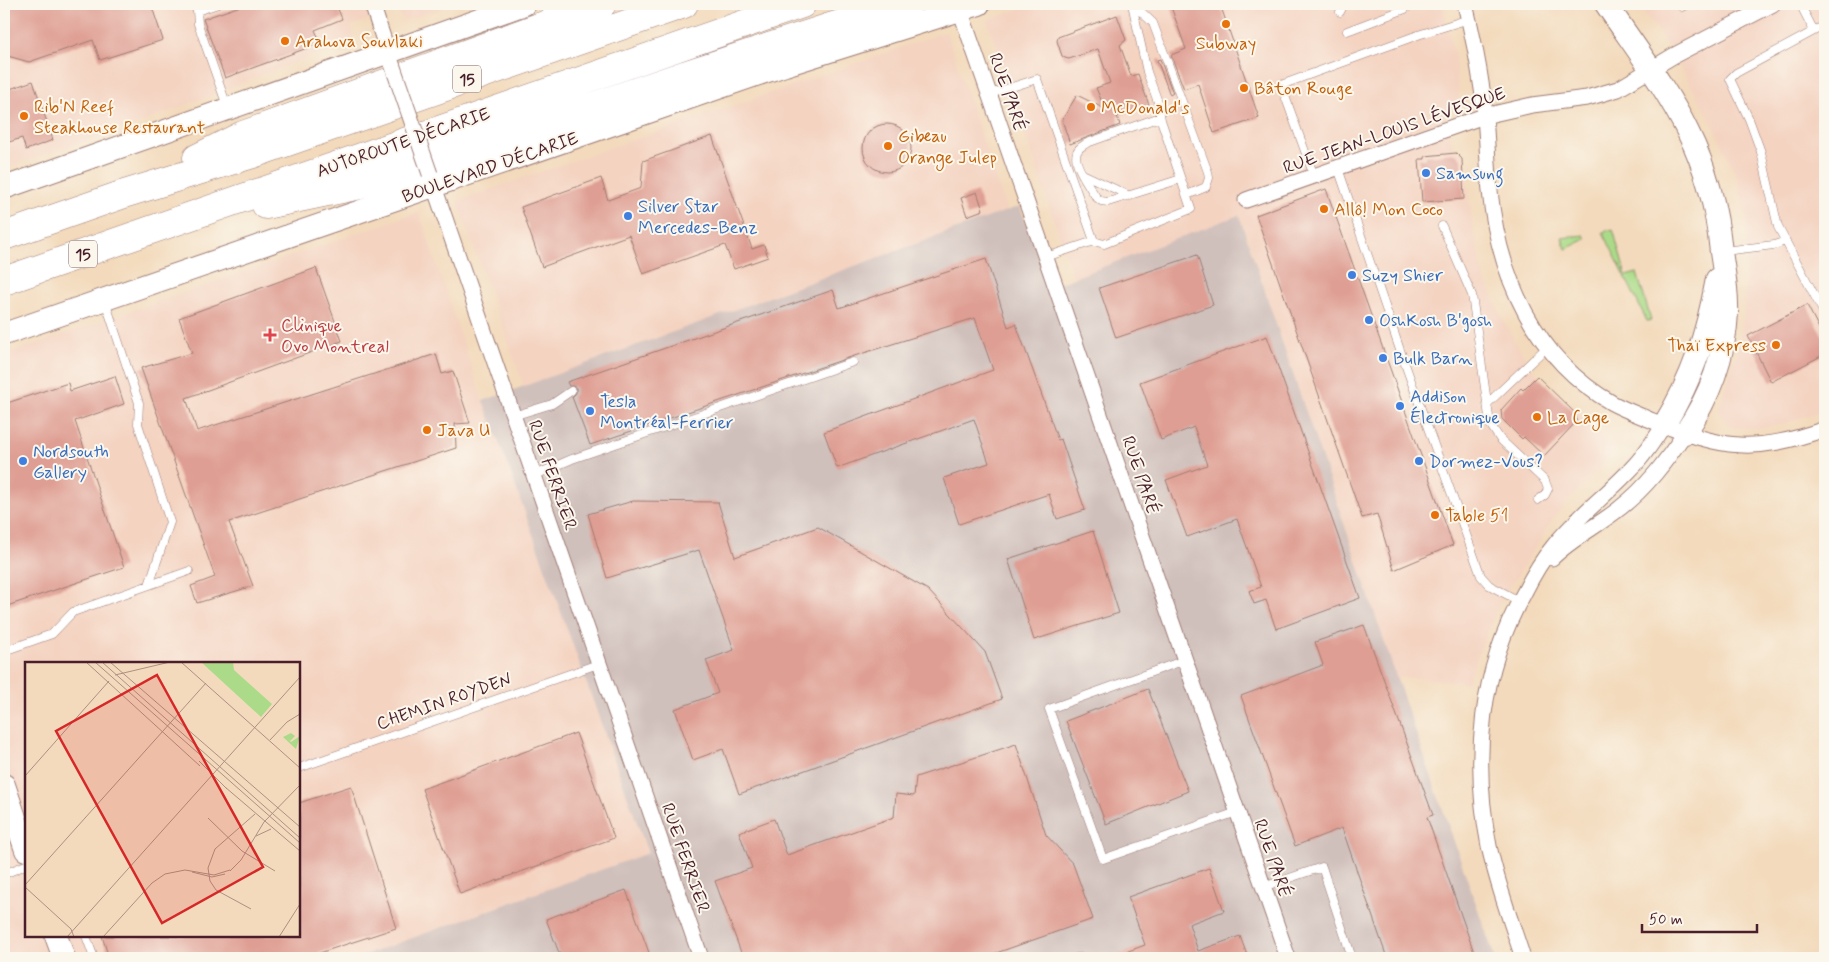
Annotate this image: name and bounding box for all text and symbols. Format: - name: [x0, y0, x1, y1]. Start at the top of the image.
- marker: Subway: [1220, 18, 1232, 30]
- place label: Arahova Souvlaki: [295, 30, 423, 54]
- place label: Subway: [1196, 32, 1256, 56]
- marker: Arahova Souvlaki: [279, 35, 291, 47]
- street label: RUE PARÉ: [982, 50, 1032, 135]
- road number: 15: [453, 66, 481, 92]
- place label: Bâton Rouge: [1254, 77, 1353, 101]
- marker: Bâton Rouge: [1238, 82, 1250, 94]
- street label: RUE JEAN-LOUIS LÉVESQUE: [1280, 82, 1509, 180]
- place label: Rib'N Reef Steakhouse Restaurant: [34, 95, 205, 140]
- place label: McDonald's: [1101, 96, 1189, 120]
- marker: McDonald's: [1085, 101, 1097, 113]
- street label: AUTOROUTE DÉCARIE: [313, 102, 493, 184]
- marker: Rib'N Reef Steakhouse Restaurant: [18, 110, 30, 122]
- place label: Gibeau Orange Julep: [898, 125, 997, 171]
- street label: BOULEVARD DÉCARIE: [399, 126, 582, 209]
- marker: Gibeau Orange Julep: [882, 140, 894, 152]
- place label: Samsung: [1436, 162, 1504, 188]
- marker: Samsung: [1420, 167, 1432, 179]
- place label: Silver Star Mercedes-Benz: [638, 195, 758, 240]
- place label: Allô! Mon Coco: [1334, 198, 1443, 222]
- marker: Allô! Mon Coco: [1318, 203, 1330, 215]
- marker: Silver Star Mercedes-Benz: [622, 210, 634, 222]
- road number: 15: [69, 240, 97, 268]
- place label: Suzy Shier: [1362, 264, 1444, 288]
- marker: Suzy Shier: [1346, 269, 1358, 281]
- place label: OshKosh B'gosh: [1379, 309, 1492, 333]
- place label: Clinique Ovo Montreal: [281, 314, 389, 359]
- marker: OshKosh B'gosh: [1363, 314, 1375, 326]
- marker: Clinique Ovo Montreal: [263, 328, 277, 342]
- place label: Thaï Express: [1667, 334, 1766, 358]
- marker: Thaï Express: [1770, 339, 1782, 351]
- place label: Bulk Barn: [1393, 347, 1472, 371]
- marker: Bulk Barn: [1377, 352, 1389, 364]
- place label: Addison Électronique: [1410, 385, 1500, 430]
- place label: Tesla Montréal-Ferrier: [600, 390, 734, 435]
- marker: Addison Électronique: [1394, 400, 1406, 412]
- marker: Tesla Montréal-Ferrier: [584, 405, 596, 417]
- place label: La Cage: [1547, 406, 1609, 431]
- marker: La Cage: [1531, 411, 1543, 423]
- street label: RUE FERRIER: [522, 417, 582, 534]
- place label: Java U: [437, 419, 490, 443]
- marker: Java U: [421, 424, 433, 436]
- street label: RUE PARÉ: [1115, 433, 1165, 518]
- place label: Nordsouth Gallery: [33, 440, 109, 485]
- place label: Dormez-Vous?: [1429, 450, 1543, 474]
- marker: Nordsouth Gallery: [17, 455, 29, 467]
- marker: Dormez-Vous?: [1413, 455, 1425, 467]
- place label: Table 51: [1445, 504, 1508, 528]
- marker: Table 51: [1429, 509, 1441, 521]
- inset map: [25, 662, 300, 937]
- street label: CHEMIN ROYDEN: [373, 668, 515, 736]
- street label: RUE FERRIER: [655, 800, 715, 917]
- street label: RUE PARÉ: [1247, 816, 1297, 901]
- scale bar: [1642, 902, 1756, 934]
- text: 50 m: [1649, 910, 1683, 930]

